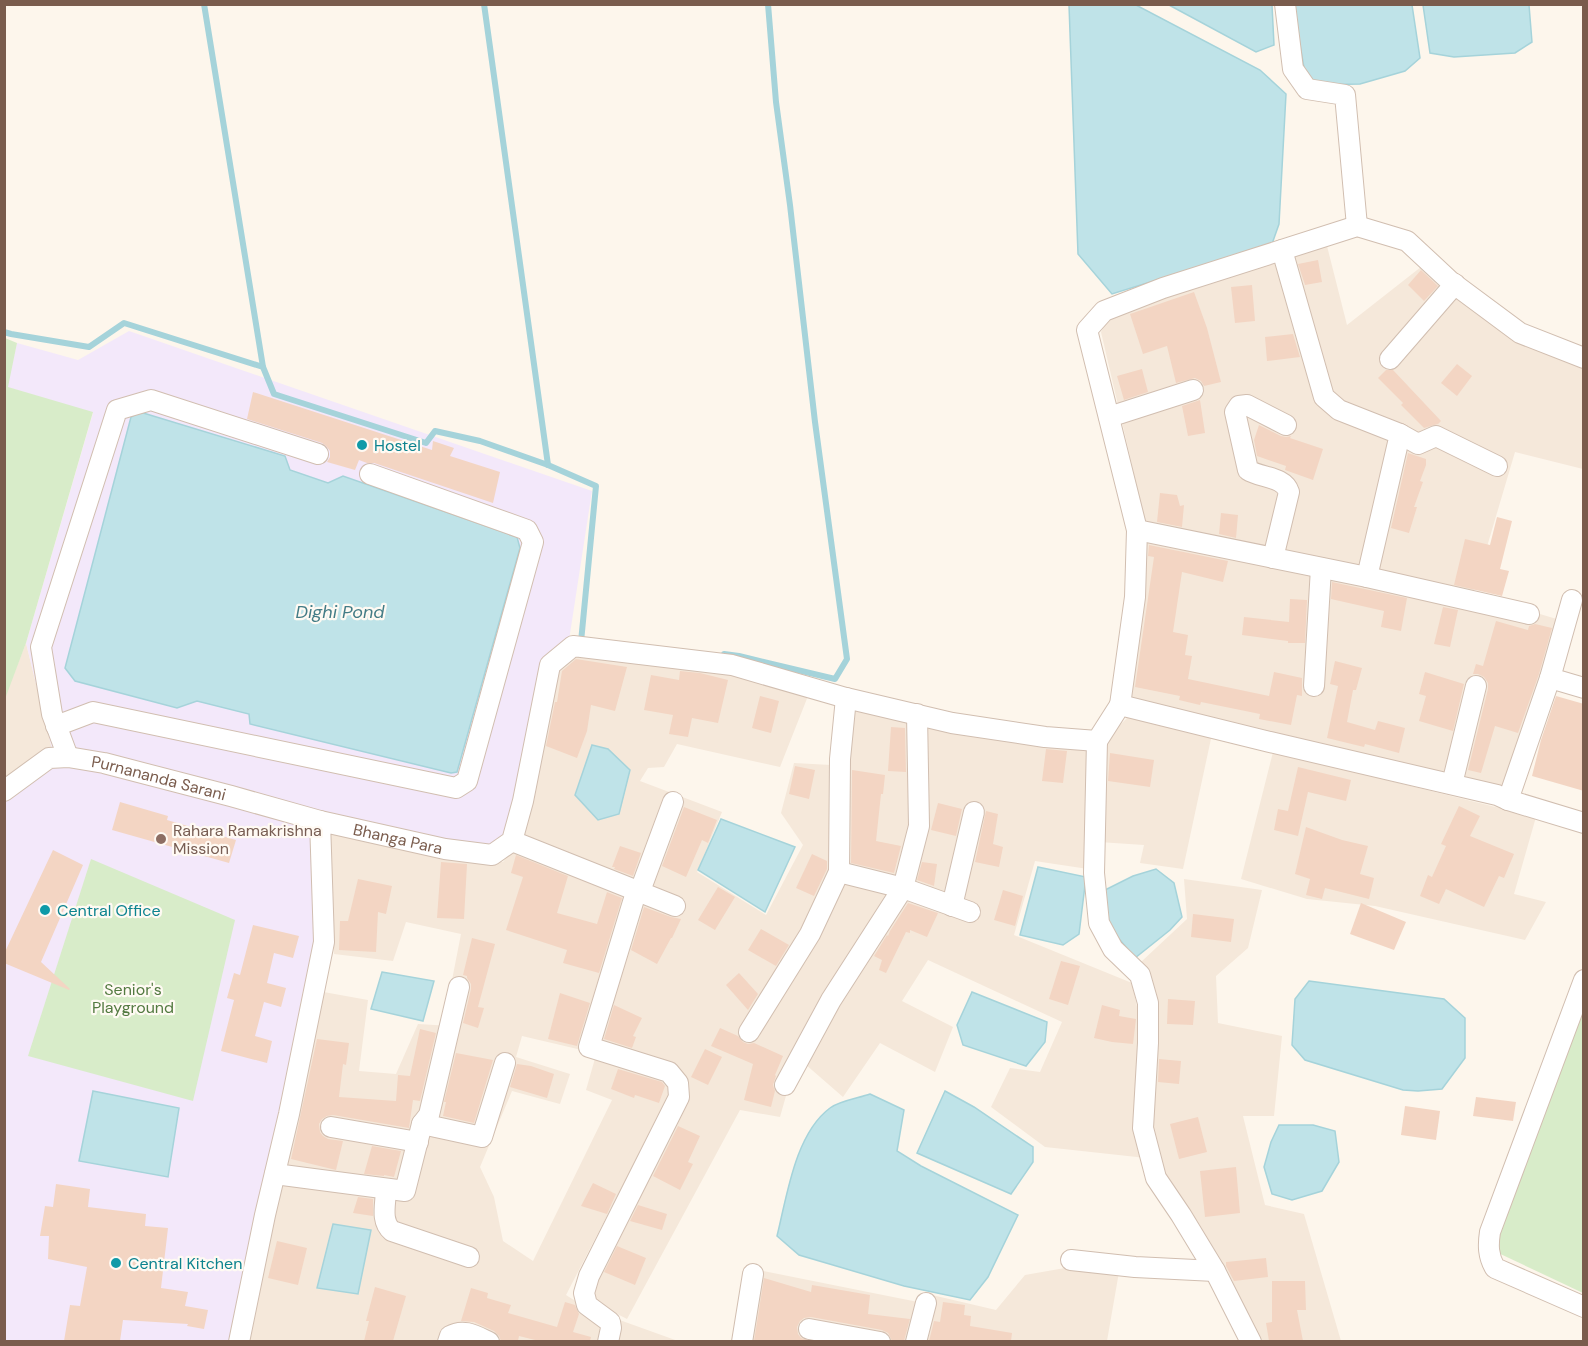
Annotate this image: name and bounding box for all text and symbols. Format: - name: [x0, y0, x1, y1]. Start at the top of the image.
- place label: Hostel: [374, 435, 421, 456]
- marker: Hostel: [355, 438, 369, 452]
- water label: Dighi Pond: [296, 600, 385, 624]
- street label: Purnananda Sarani: [90, 751, 228, 805]
- street label: Bhanga Para: [351, 819, 445, 859]
- place label: Rahara Ramakrishna Mission: [173, 820, 322, 859]
- marker: Rahara Ramakrishna Mission: [154, 832, 168, 846]
- place label: Central Office: [57, 900, 161, 921]
- marker: Central Office: [38, 903, 52, 917]
- park label: Senior's Playground: [92, 979, 174, 1018]
- place label: Central Kitchen: [128, 1253, 242, 1274]
- marker: Central Kitchen: [109, 1256, 123, 1270]

